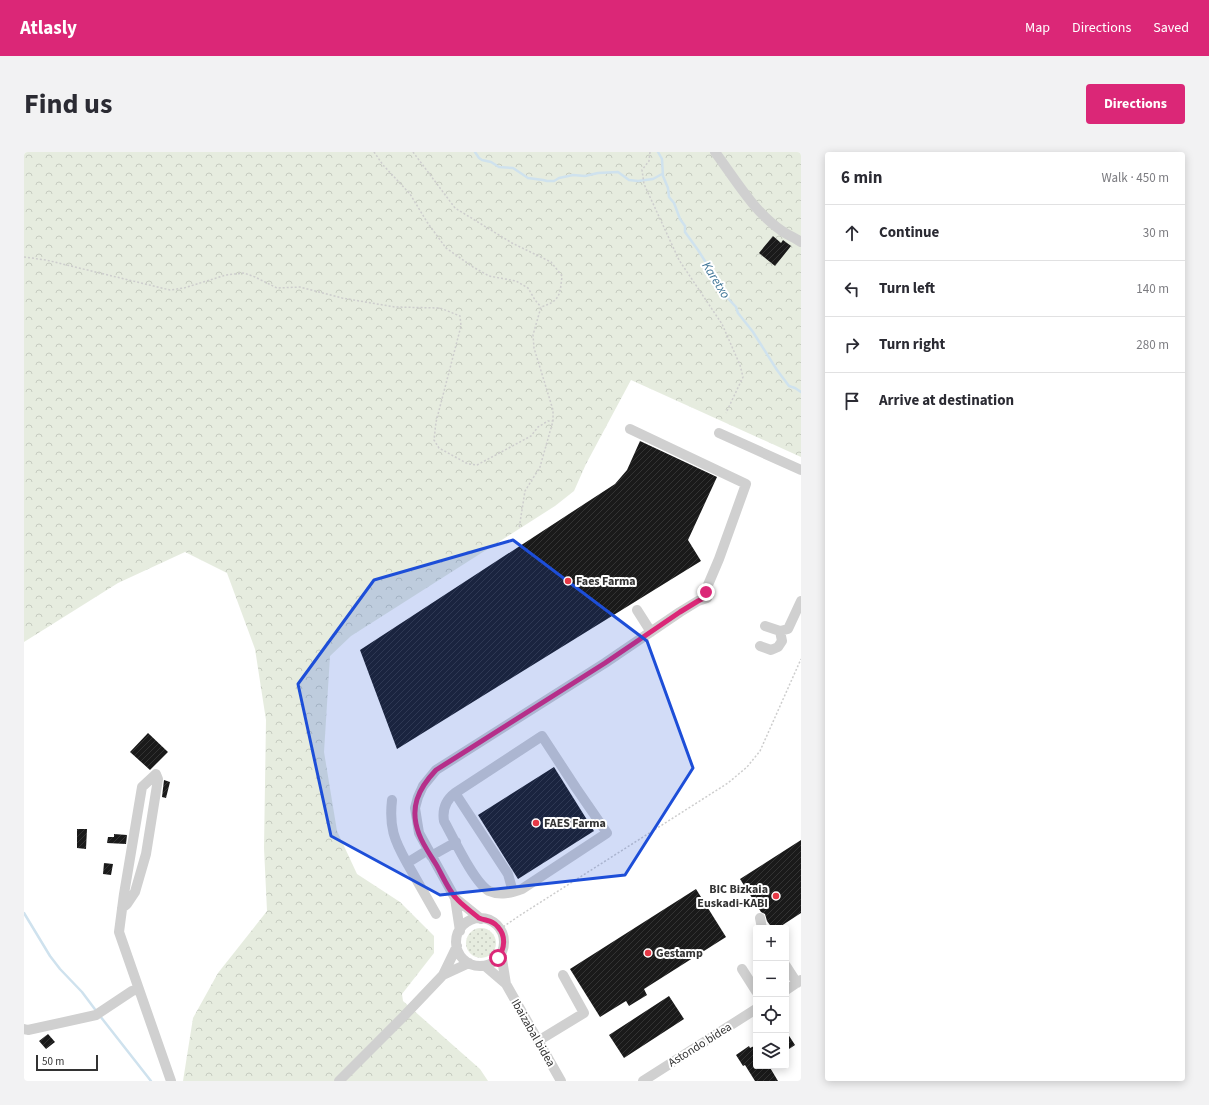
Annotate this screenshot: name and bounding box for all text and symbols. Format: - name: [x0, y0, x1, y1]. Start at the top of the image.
- text: Atlasly: [20, 15, 77, 42]
- text: Map: [1025, 18, 1050, 38]
- text: Directions: [1072, 18, 1131, 38]
- text: Saved: [1153, 18, 1189, 38]
- text: Find us: [24, 84, 112, 124]
- button: Directions: [1086, 84, 1185, 124]
- text: 6 min: [841, 166, 882, 190]
- text: Walk · 450 m: [1101, 169, 1169, 187]
- icon: ahead: [841, 222, 863, 244]
- text: Continue: [879, 222, 939, 243]
- text: 30 m: [1143, 224, 1169, 242]
- water label: Karetxo: [698, 258, 735, 302]
- icon: left: [841, 278, 863, 300]
- text: Turn left: [879, 278, 935, 299]
- text: 140 m: [1136, 280, 1169, 298]
- icon: right: [841, 334, 863, 356]
- text: Turn right: [879, 334, 945, 355]
- text: 280 m: [1136, 336, 1169, 354]
- icon: arrive: [841, 390, 863, 412]
- text: Arrive at destination: [879, 390, 1014, 411]
- place label: Faes Farma: [576, 573, 636, 590]
- marker: Faes Farma: [563, 576, 573, 586]
- route end: [697, 583, 715, 601]
- place label: FAES Farma: [544, 815, 606, 832]
- marker: FAES Farma: [531, 818, 541, 828]
- place label: BIC Bizkaia Euskadi-KABI: [697, 881, 768, 912]
- marker: BIC Bizkaia Euskadi-KABI: [771, 891, 781, 901]
- map controls: [753, 925, 789, 1069]
- button: +: [753, 925, 789, 961]
- place label: Gestamp: [656, 945, 703, 962]
- marker: Gestamp: [643, 948, 653, 958]
- route start: [489, 949, 507, 967]
- button: −: [753, 961, 789, 997]
- street label: Ibaizabal bidea: [507, 996, 559, 1070]
- button: locate: [753, 997, 789, 1033]
- street label: Astondo bidea: [665, 1019, 735, 1071]
- button: layers: [753, 1033, 789, 1069]
- scale bar: [36, 1053, 98, 1072]
- text: 50 m: [42, 1054, 64, 1069]

